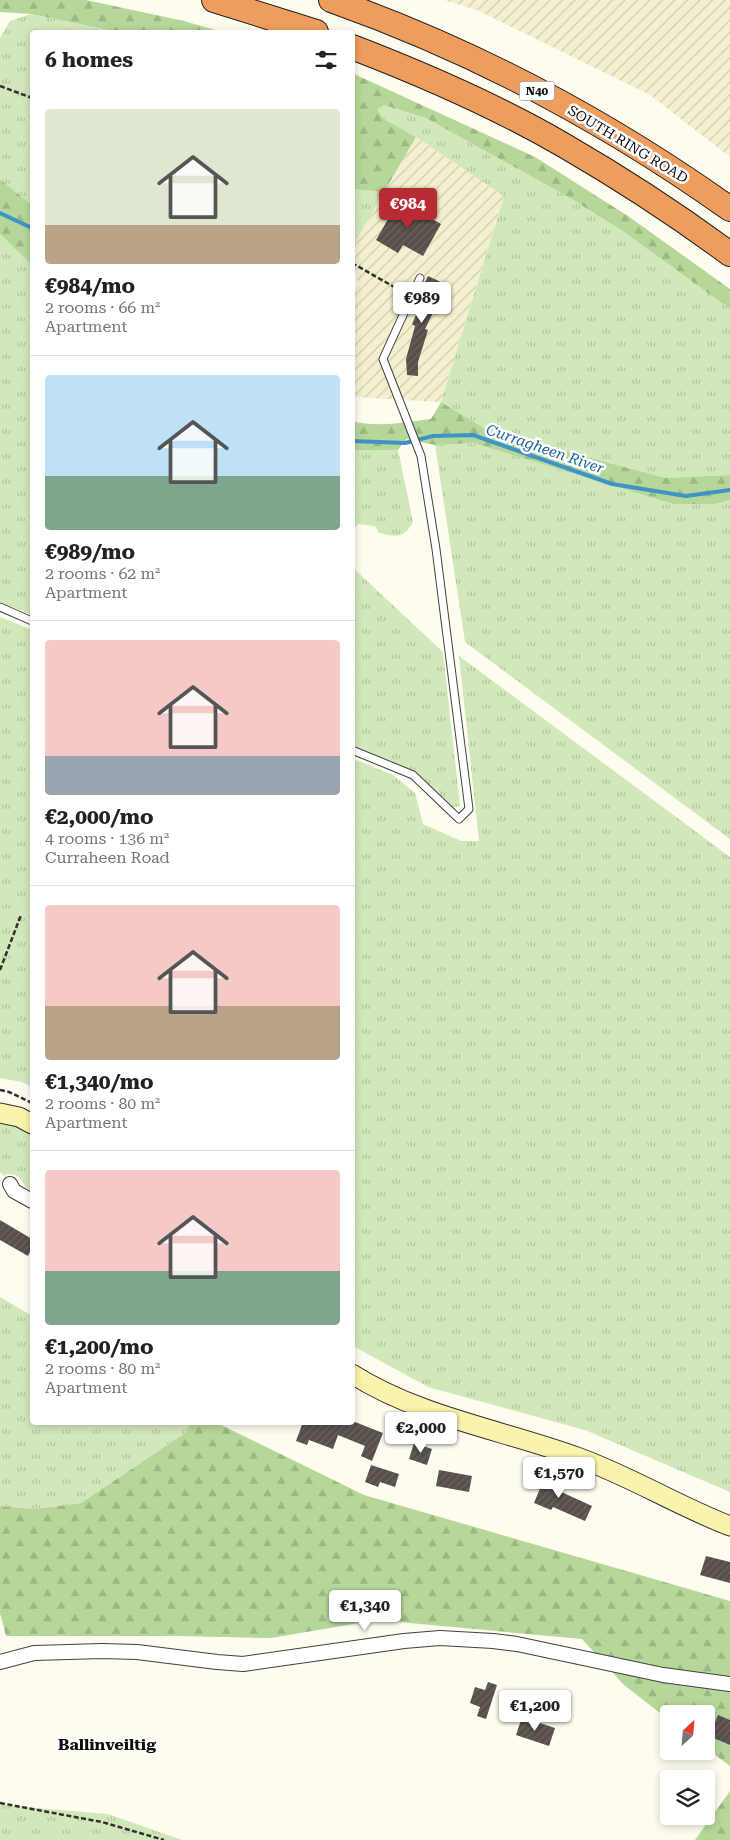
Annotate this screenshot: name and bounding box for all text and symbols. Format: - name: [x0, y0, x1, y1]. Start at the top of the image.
- icon: filters: [312, 46, 340, 74]
- text: 6 homes: [45, 48, 133, 72]
- road number: N40: [520, 82, 554, 100]
- street label: SOUTH RING ROAD: [565, 102, 691, 186]
- icon: home: [148, 142, 238, 232]
- pin: €984: [378, 188, 438, 230]
- text: €984: [390, 194, 426, 213]
- text: €984/mo: [45, 274, 135, 298]
- pin: €989: [392, 282, 452, 324]
- text: €989: [404, 288, 440, 307]
- text: 2 rooms · 66 m²: [45, 298, 160, 317]
- text: Apartment: [45, 317, 128, 336]
- icon: home: [148, 407, 238, 497]
- water label: Curragheen River: [484, 420, 607, 478]
- text: €989/mo: [45, 540, 135, 564]
- text: 2 rooms · 62 m²: [45, 564, 160, 583]
- text: Apartment: [45, 583, 128, 602]
- icon: home: [148, 672, 238, 762]
- text: €2,000/mo: [45, 805, 154, 829]
- text: 4 rooms · 136 m²: [45, 829, 169, 848]
- text: Curraheen Road: [45, 848, 170, 867]
- icon: home: [148, 937, 238, 1027]
- text: €1,340/mo: [45, 1070, 154, 1094]
- text: 2 rooms · 80 m²: [45, 1094, 160, 1113]
- text: Apartment: [45, 1113, 128, 1132]
- icon: home: [148, 1202, 238, 1292]
- text: €1,200/mo: [45, 1335, 154, 1359]
- text: 2 rooms · 80 m²: [45, 1359, 160, 1378]
- text: Apartment: [45, 1378, 128, 1397]
- pin: €2,000: [380, 1412, 462, 1454]
- text: €2,000: [396, 1418, 446, 1437]
- pin: €1,570: [518, 1456, 600, 1499]
- text: €1,570: [534, 1463, 584, 1482]
- pin: €1,340: [324, 1590, 406, 1632]
- text: €1,340: [340, 1596, 390, 1615]
- pin: €1,200: [494, 1690, 576, 1732]
- text: €1,200: [510, 1696, 560, 1715]
- north arrow: [660, 1705, 715, 1760]
- map controls: [660, 1705, 715, 1825]
- district label: Ballinveiltig: [58, 1735, 156, 1754]
- button: layers: [660, 1770, 715, 1825]

